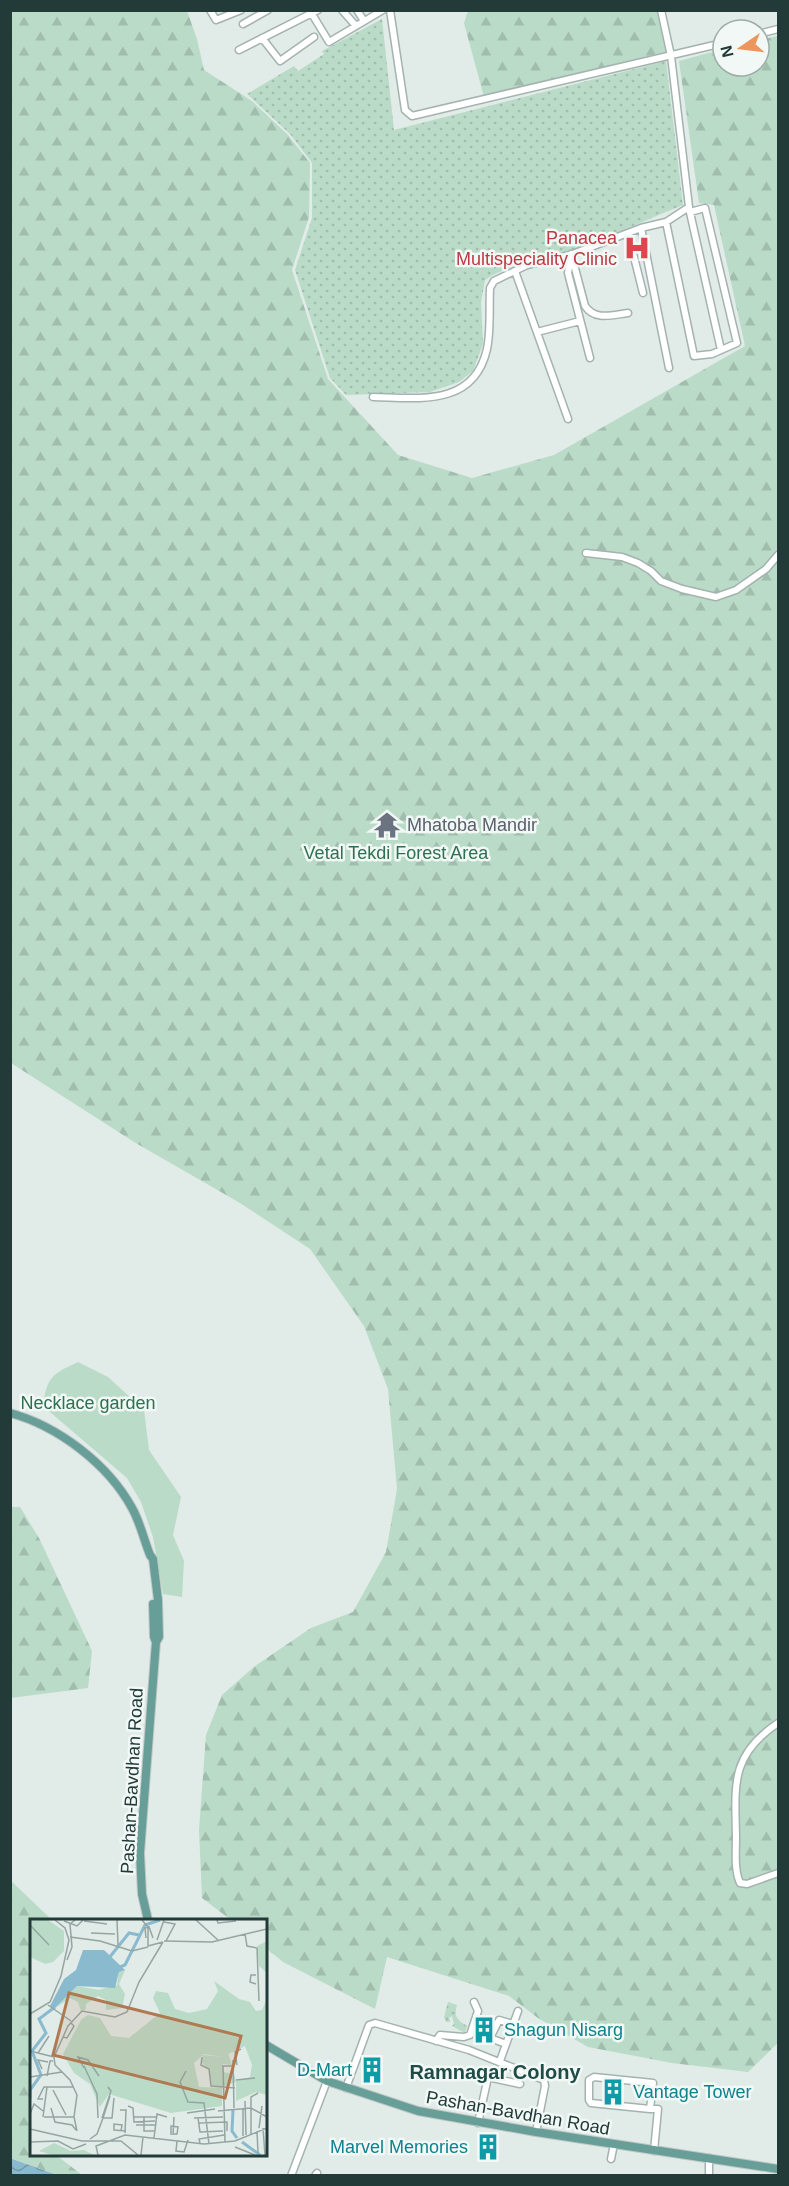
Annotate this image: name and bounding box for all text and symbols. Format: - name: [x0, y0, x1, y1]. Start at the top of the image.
- north arrow: [711, 18, 771, 78]
- text: N: [717, 44, 737, 59]
- place label: Panacea Multispeciality Clinic: [456, 228, 618, 269]
- hospital icon: Panacea Multispeciality Clinic: [622, 233, 652, 263]
- temple icon: Mhatoba Mandir: [372, 810, 402, 840]
- place label: Mhatoba Mandir: [407, 815, 537, 835]
- park label: Vetal Tekdi Forest Area: [304, 843, 489, 863]
- park label: Necklace garden: [20, 1393, 156, 1413]
- street label: Pashan-Bavdhan Road: [117, 1688, 147, 1874]
- inset map: [30, 1919, 267, 2156]
- building icon: Shagun Nisarg: [469, 2015, 499, 2045]
- place label: Shagun Nisarg: [504, 2020, 623, 2040]
- building icon: D-Mart: [357, 2055, 387, 2085]
- place label: D-Mart: [297, 2060, 352, 2080]
- district label: Ramnagar Colony: [409, 2061, 581, 2083]
- building icon: Vantage Tower: [598, 2077, 628, 2107]
- place label: Vantage Tower: [633, 2082, 751, 2102]
- street label: Pashan-Bavdhan Road: [425, 2087, 611, 2139]
- building icon: Marvel Memories: [473, 2132, 503, 2162]
- place label: Marvel Memories: [330, 2137, 468, 2157]

